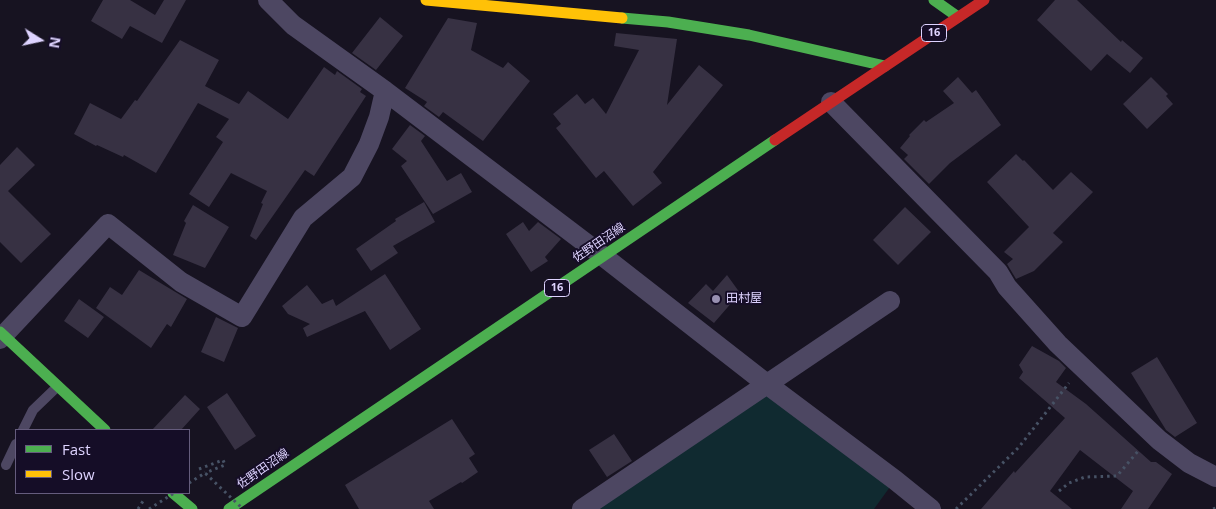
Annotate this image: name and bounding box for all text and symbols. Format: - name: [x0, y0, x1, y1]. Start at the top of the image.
- north arrow: [15, 15, 65, 65]
- road number: 16: [922, 24, 946, 42]
- text: N: [45, 35, 66, 50]
- street label: 佐野田沼線: [570, 220, 628, 266]
- road number: 16: [544, 280, 570, 296]
- place label: 田村屋: [726, 292, 762, 306]
- marker: 田村屋: [710, 293, 722, 305]
- legend: [15, 429, 190, 494]
- text: Fast: [62, 439, 91, 459]
- street label: 佐野田沼線: [234, 446, 292, 492]
- text: Slow: [62, 464, 95, 484]

